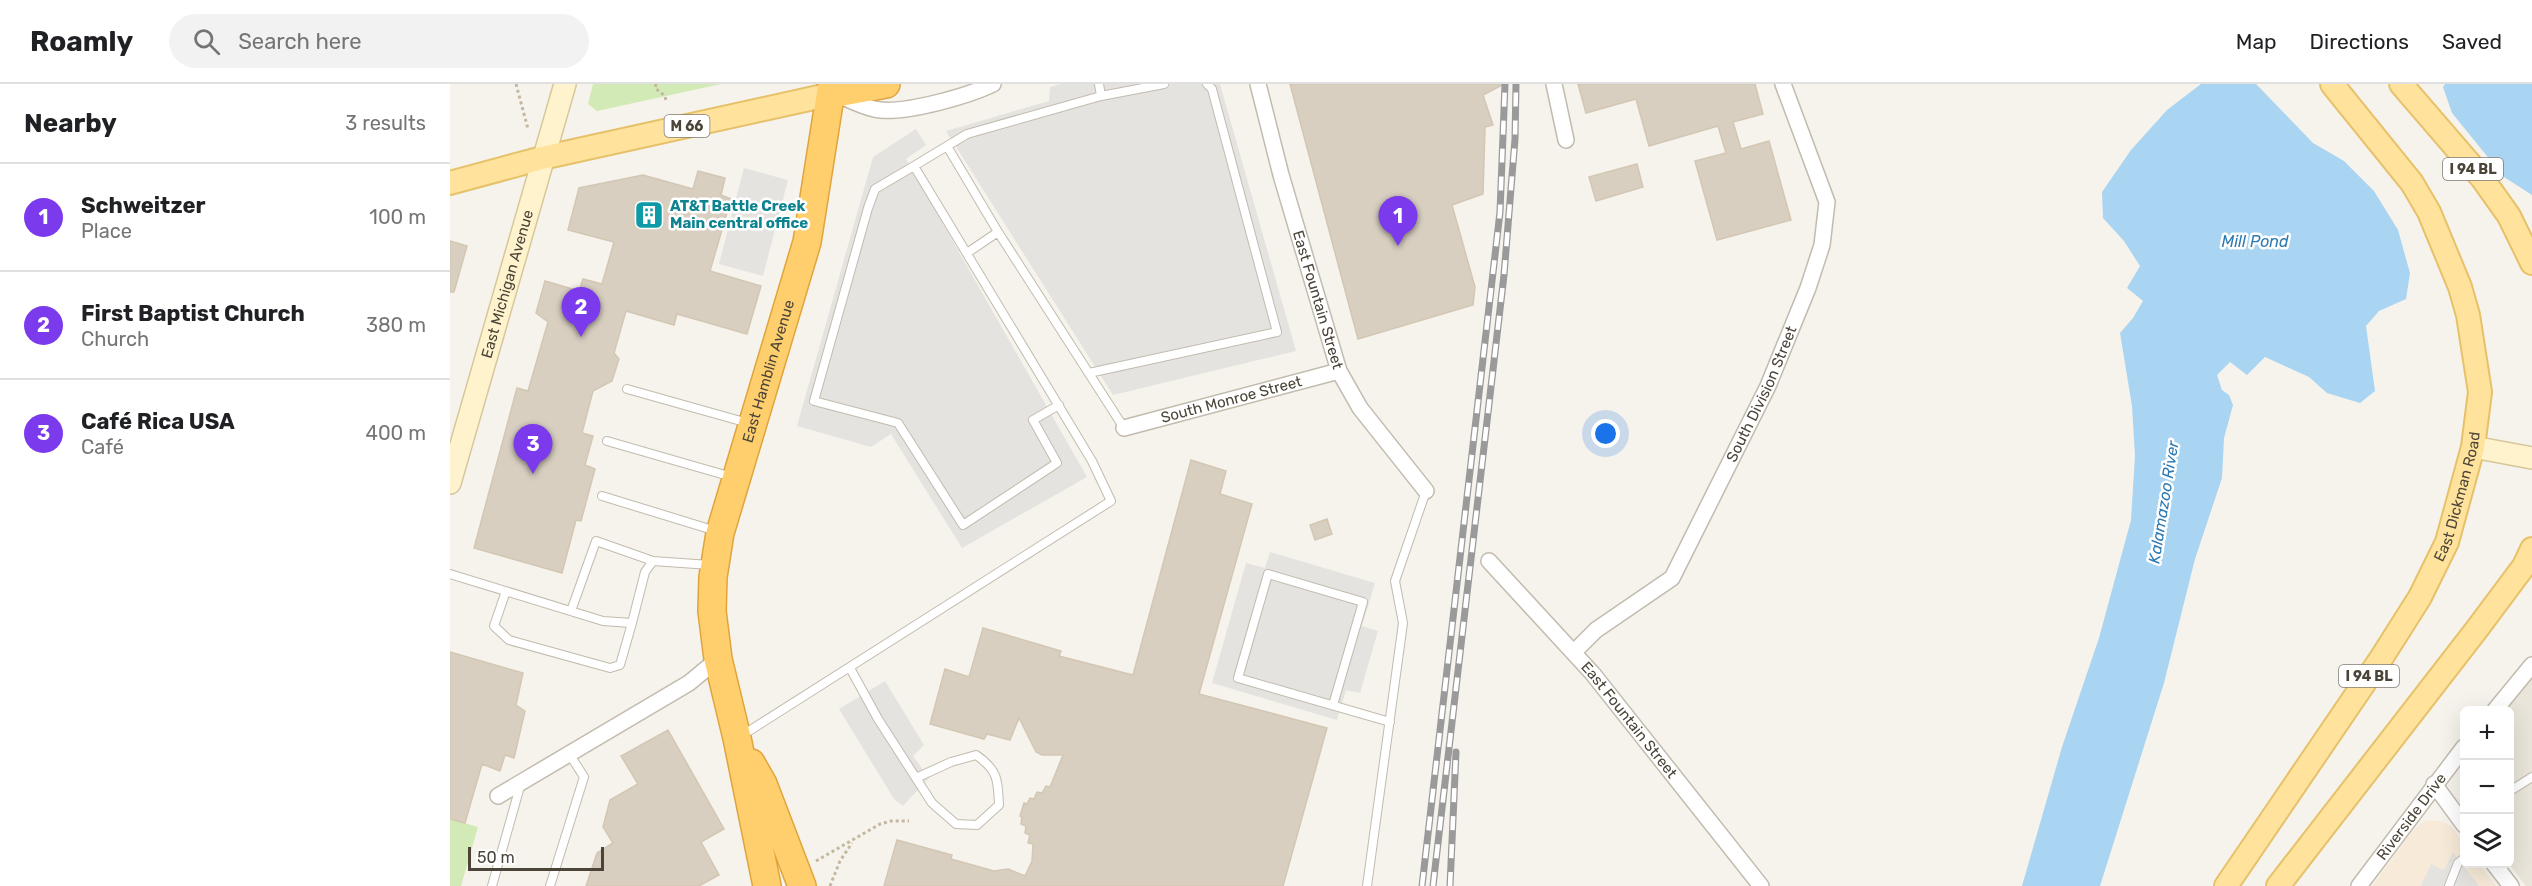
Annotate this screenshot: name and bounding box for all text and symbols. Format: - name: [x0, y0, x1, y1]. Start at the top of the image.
- search box: [169, 14, 589, 68]
- text: Roamly: [30, 25, 133, 58]
- icon: search: [190, 25, 223, 58]
- text: Search here: [238, 28, 362, 55]
- text: Map: [2236, 29, 2277, 54]
- text: Directions: [2310, 29, 2409, 54]
- text: Saved: [2442, 29, 2502, 54]
- text: Nearby: [24, 108, 117, 139]
- text: 3 results: [345, 111, 426, 135]
- road number: M 66: [664, 115, 710, 137]
- road number: I 94 BL: [2443, 158, 2503, 180]
- text: Schweitzer: [81, 192, 206, 219]
- pin: 1: [1378, 196, 1418, 246]
- place label: AT&T Battle Creek Main central office: [670, 197, 808, 232]
- building icon: AT&T Battle Creek Main central office: [633, 199, 665, 231]
- text: 1: [39, 205, 48, 229]
- text: 100 m: [369, 205, 426, 229]
- street label: East Michigan Avenue: [477, 208, 537, 360]
- text: Place: [81, 219, 132, 243]
- street label: East Fountain Street: [1289, 228, 1347, 371]
- water label: Mill Pond: [2221, 232, 2289, 251]
- pin: 2: [562, 288, 600, 337]
- street label: East Hamblin Avenue: [739, 298, 798, 445]
- text: First Baptist Church: [81, 300, 305, 327]
- text: 2: [37, 313, 50, 337]
- text: 380 m: [366, 313, 426, 337]
- street label: South Division Street: [1722, 323, 1801, 465]
- text: Church: [81, 327, 149, 351]
- street label: South Monroe Street: [1159, 372, 1304, 427]
- text: Café Rica USA: [81, 408, 235, 435]
- your location: [1591, 419, 1620, 448]
- text: 3: [37, 421, 50, 445]
- text: 400 m: [366, 421, 426, 445]
- pin: 3: [514, 424, 553, 474]
- street label: East Dickman Road: [2430, 431, 2484, 565]
- text: Café: [81, 435, 124, 459]
- water label: Kalamazoo River: [2144, 438, 2183, 565]
- street label: East Fountain Street: [1577, 658, 1681, 782]
- road number: I 94 BL: [2339, 665, 2399, 687]
- map controls: [2460, 706, 2514, 868]
- button: +: [2460, 706, 2514, 760]
- button: −: [2460, 760, 2514, 814]
- street label: Riverside Drive: [2373, 770, 2450, 864]
- button: layers: [2460, 814, 2514, 868]
- scale bar: [468, 844, 604, 872]
- text: 50 m: [477, 848, 515, 867]

